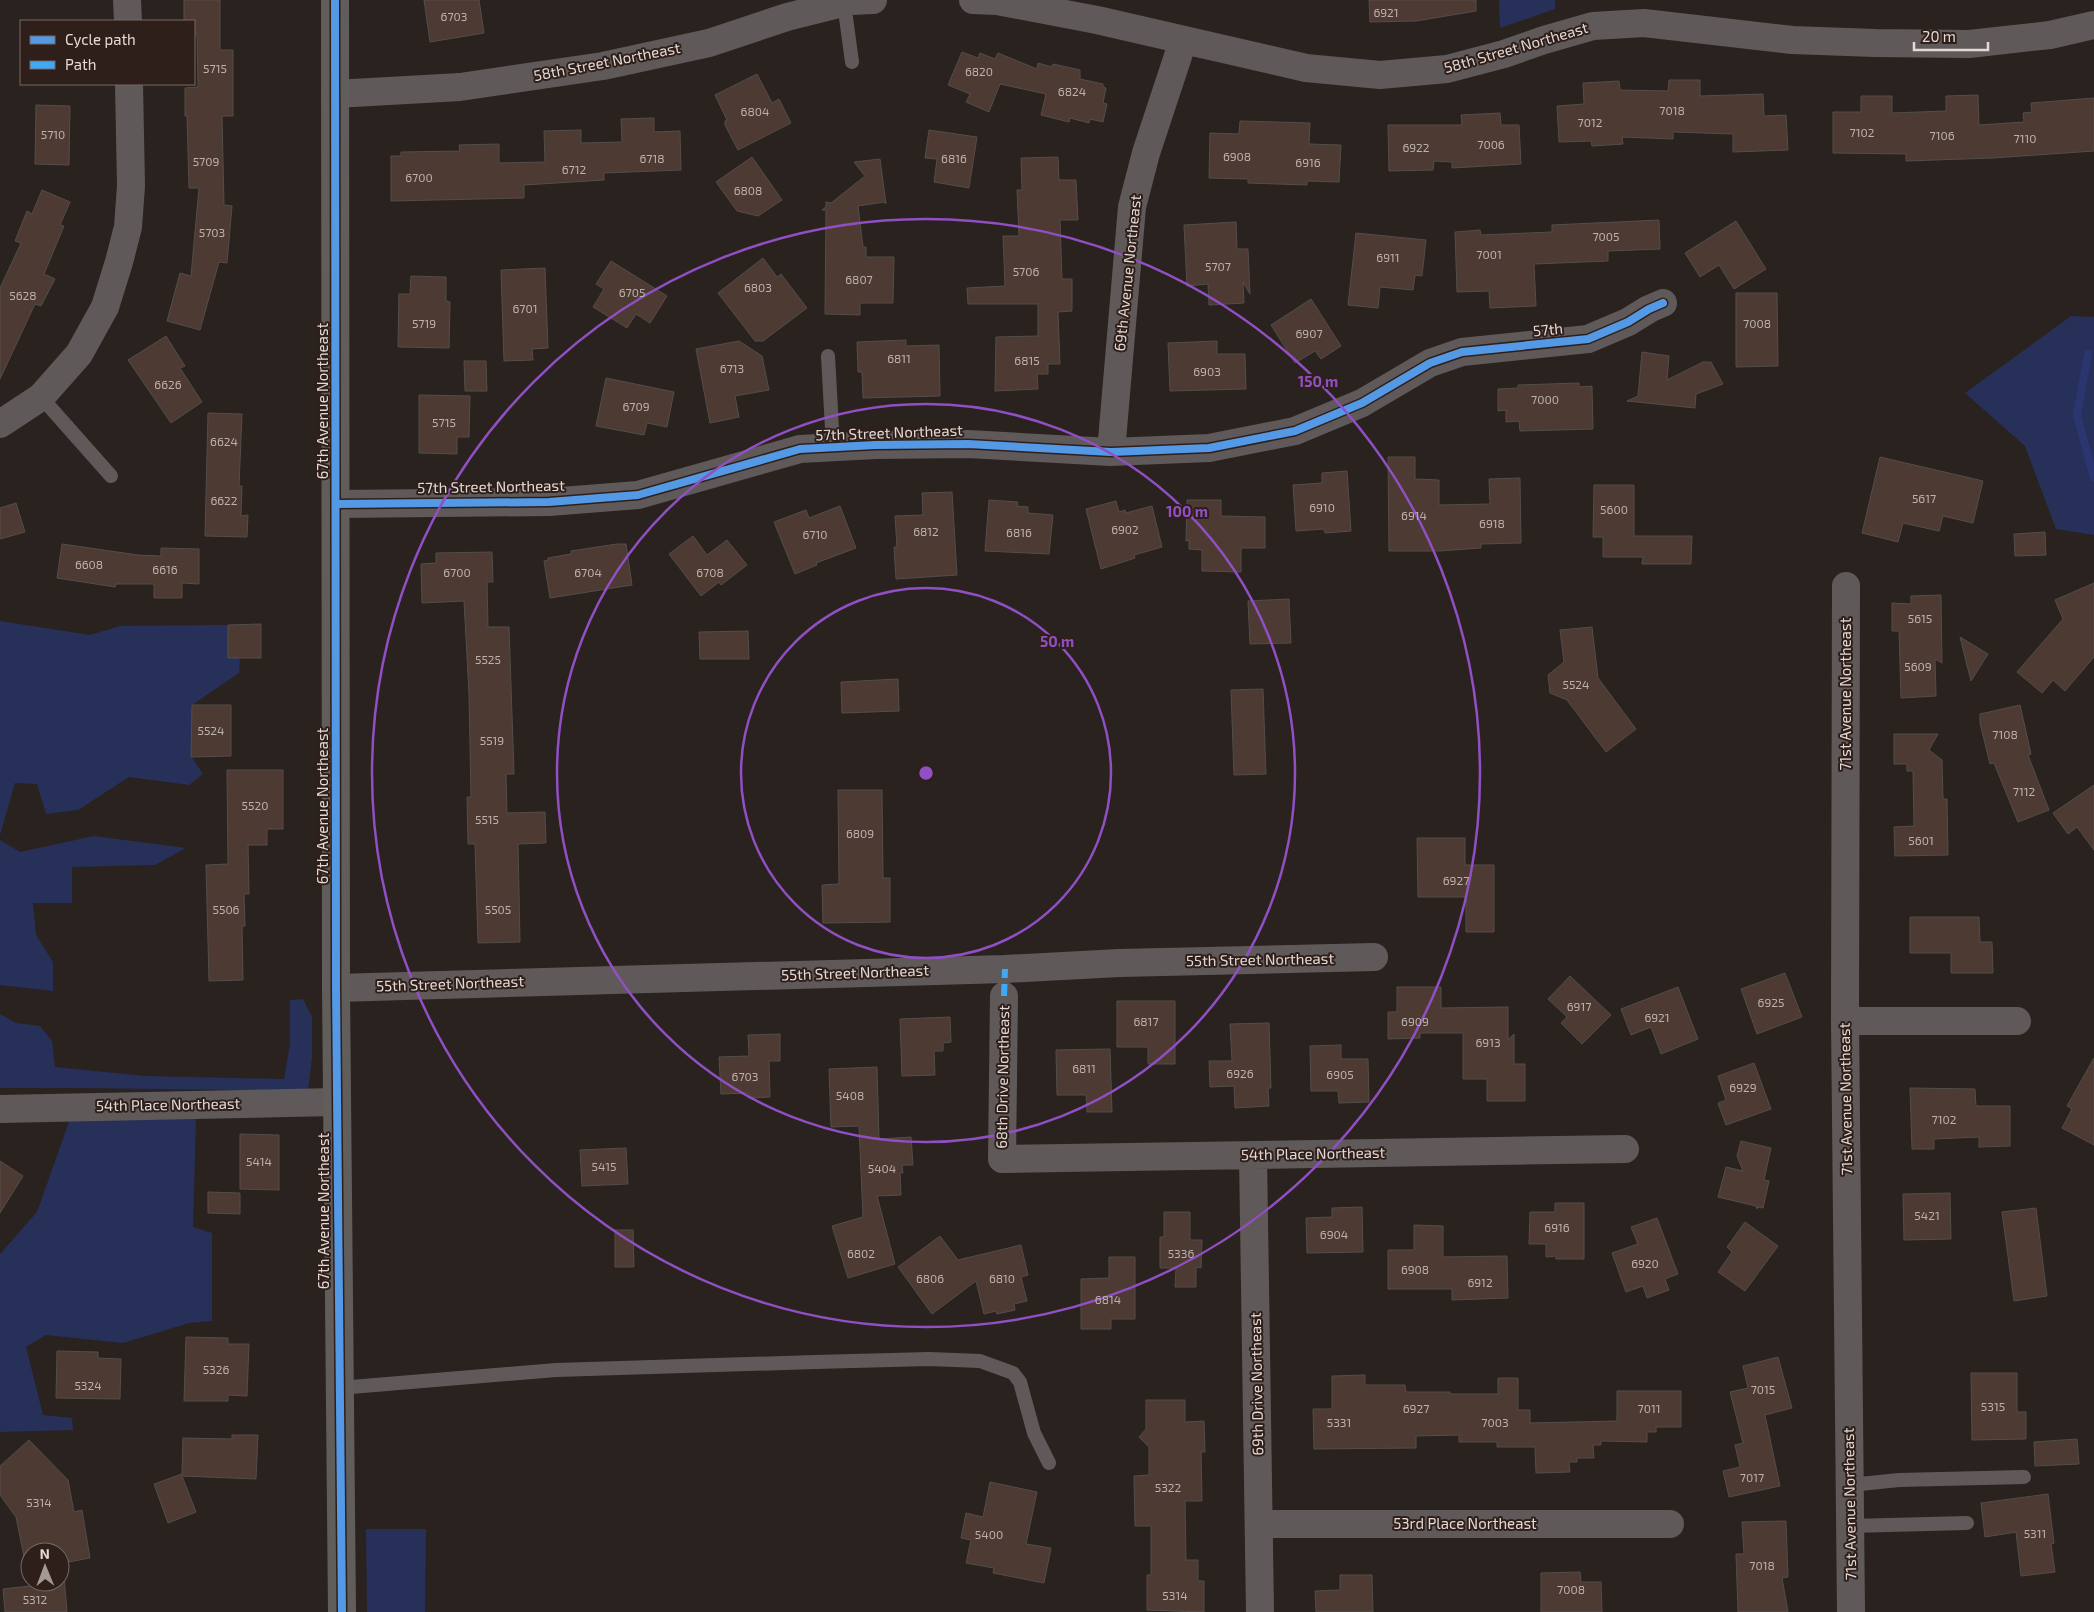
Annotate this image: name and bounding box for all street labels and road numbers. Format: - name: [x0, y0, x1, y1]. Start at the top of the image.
- street label: 58th Street Northeast: [1442, 18, 1590, 76]
- street label: 58th Street Northeast: [532, 38, 682, 84]
- street label: 69th Avenue Northeast: [1110, 193, 1144, 352]
- street label: 57th: [1532, 318, 1564, 340]
- street label: 67th Avenue Northeast: [313, 322, 331, 479]
- street label: 57th Street Northeast: [815, 420, 963, 444]
- street label: 57th Street Northeast: [417, 476, 565, 496]
- street label: 71st Avenue Northeast: [1836, 617, 1854, 770]
- street label: 67th Avenue Northeast: [313, 727, 331, 884]
- street label: 55th Street Northeast: [1186, 949, 1334, 969]
- street label: 55th Street Northeast: [781, 960, 930, 984]
- street label: 55th Street Northeast: [376, 971, 525, 995]
- street label: 68th Drive Northeast: [992, 1005, 1012, 1149]
- street label: 71st Avenue Northeast: [1835, 1022, 1855, 1176]
- street label: 54th Place Northeast: [96, 1094, 241, 1114]
- street label: 67th Avenue Northeast: [314, 1132, 332, 1289]
- street label: 54th Place Northeast: [1241, 1143, 1386, 1163]
- street label: 69th Drive Northeast: [1246, 1312, 1266, 1456]
- street label: 71st Avenue Northeast: [1839, 1427, 1859, 1581]
- street label: 53rd Place Northeast: [1393, 1514, 1537, 1532]

